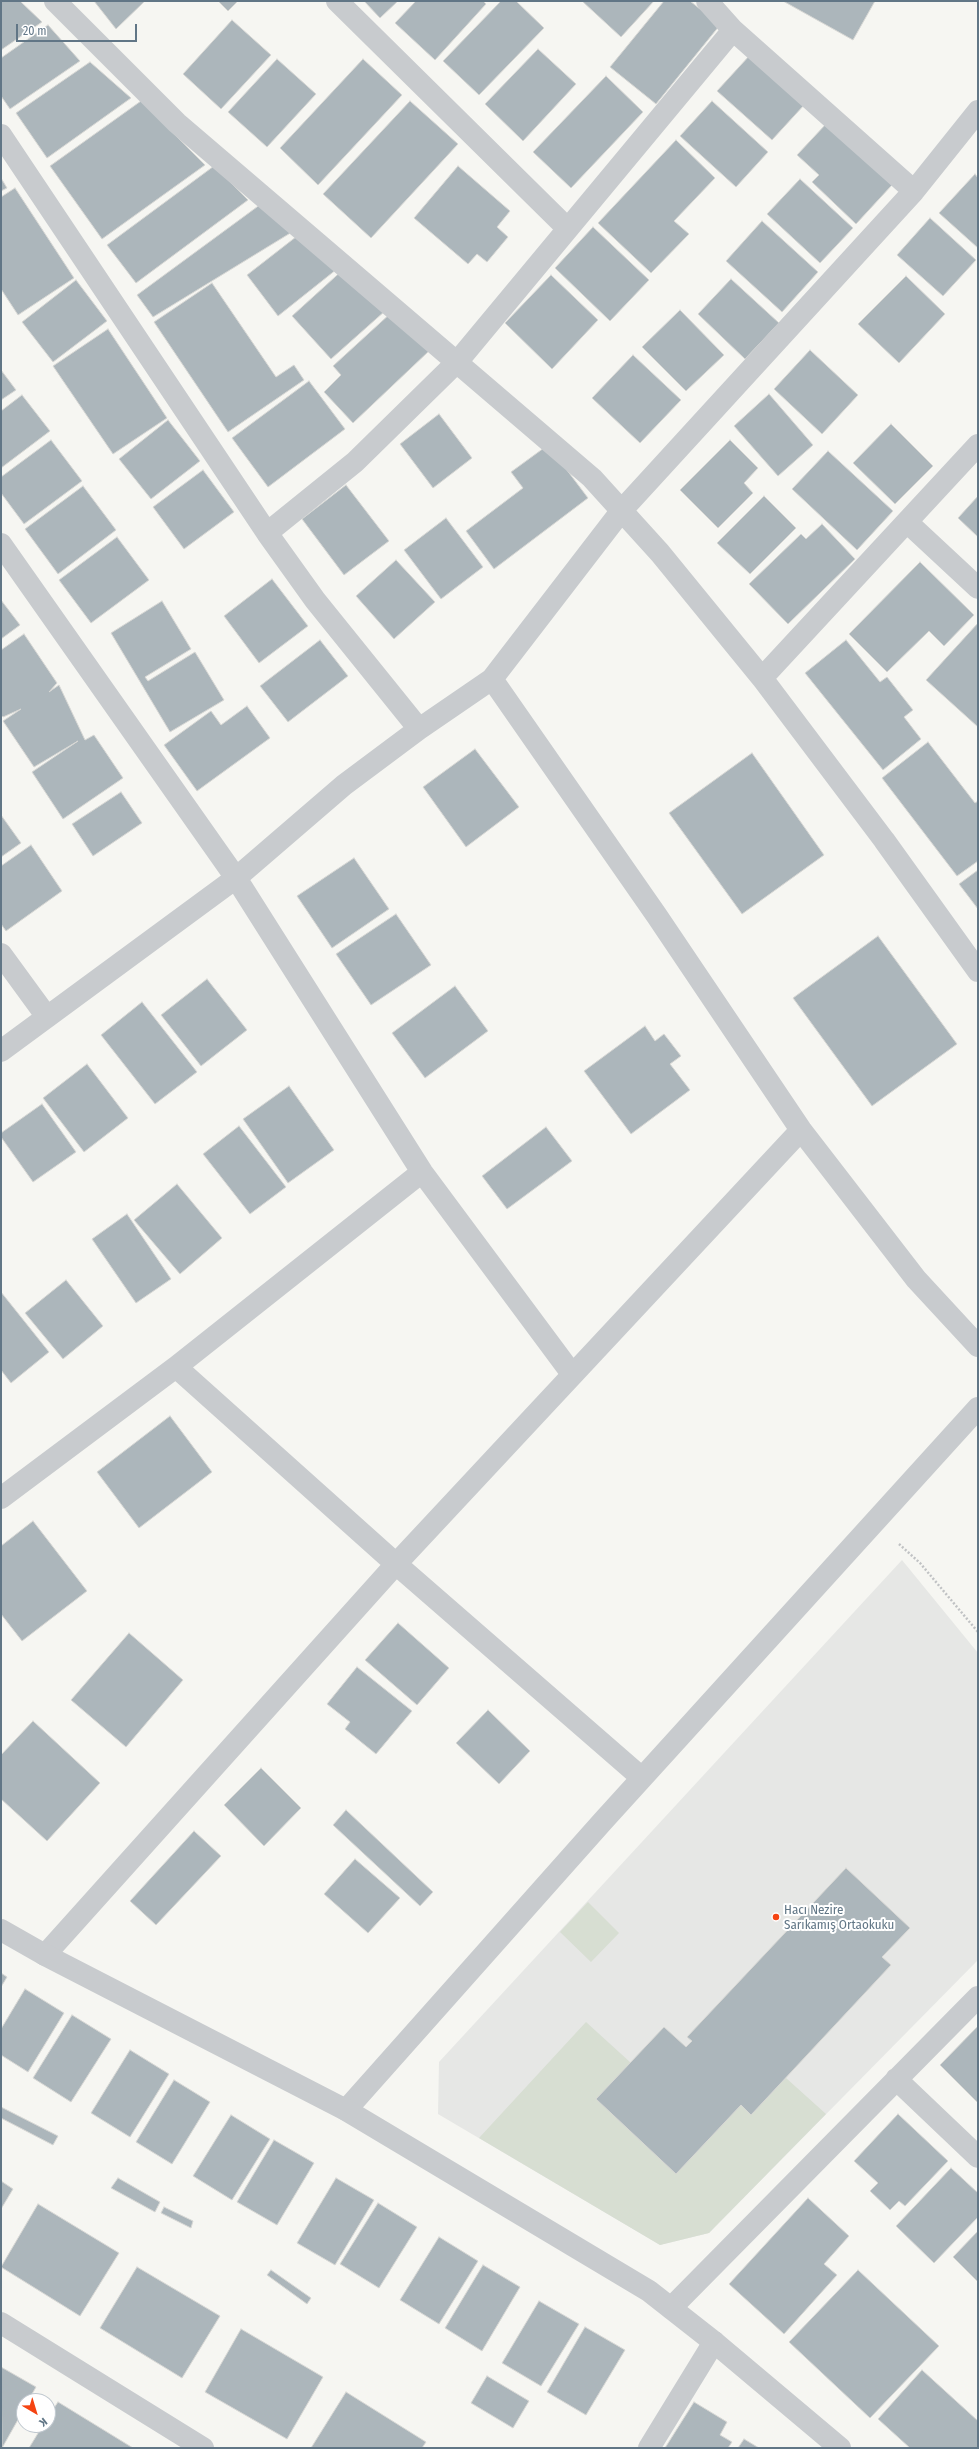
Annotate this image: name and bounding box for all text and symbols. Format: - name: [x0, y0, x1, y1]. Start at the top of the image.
- scale bar: [18, 16, 139, 42]
- text: 20 m: [23, 24, 47, 38]
- place label: Hacı Nezire Sarıkamış Ortaokuku: [784, 1902, 894, 1933]
- marker: Hacı Nezire Sarıkamış Ortaokuku: [771, 1912, 781, 1922]
- north arrow: [16, 2393, 56, 2433]
- text: K: [37, 2415, 50, 2429]

